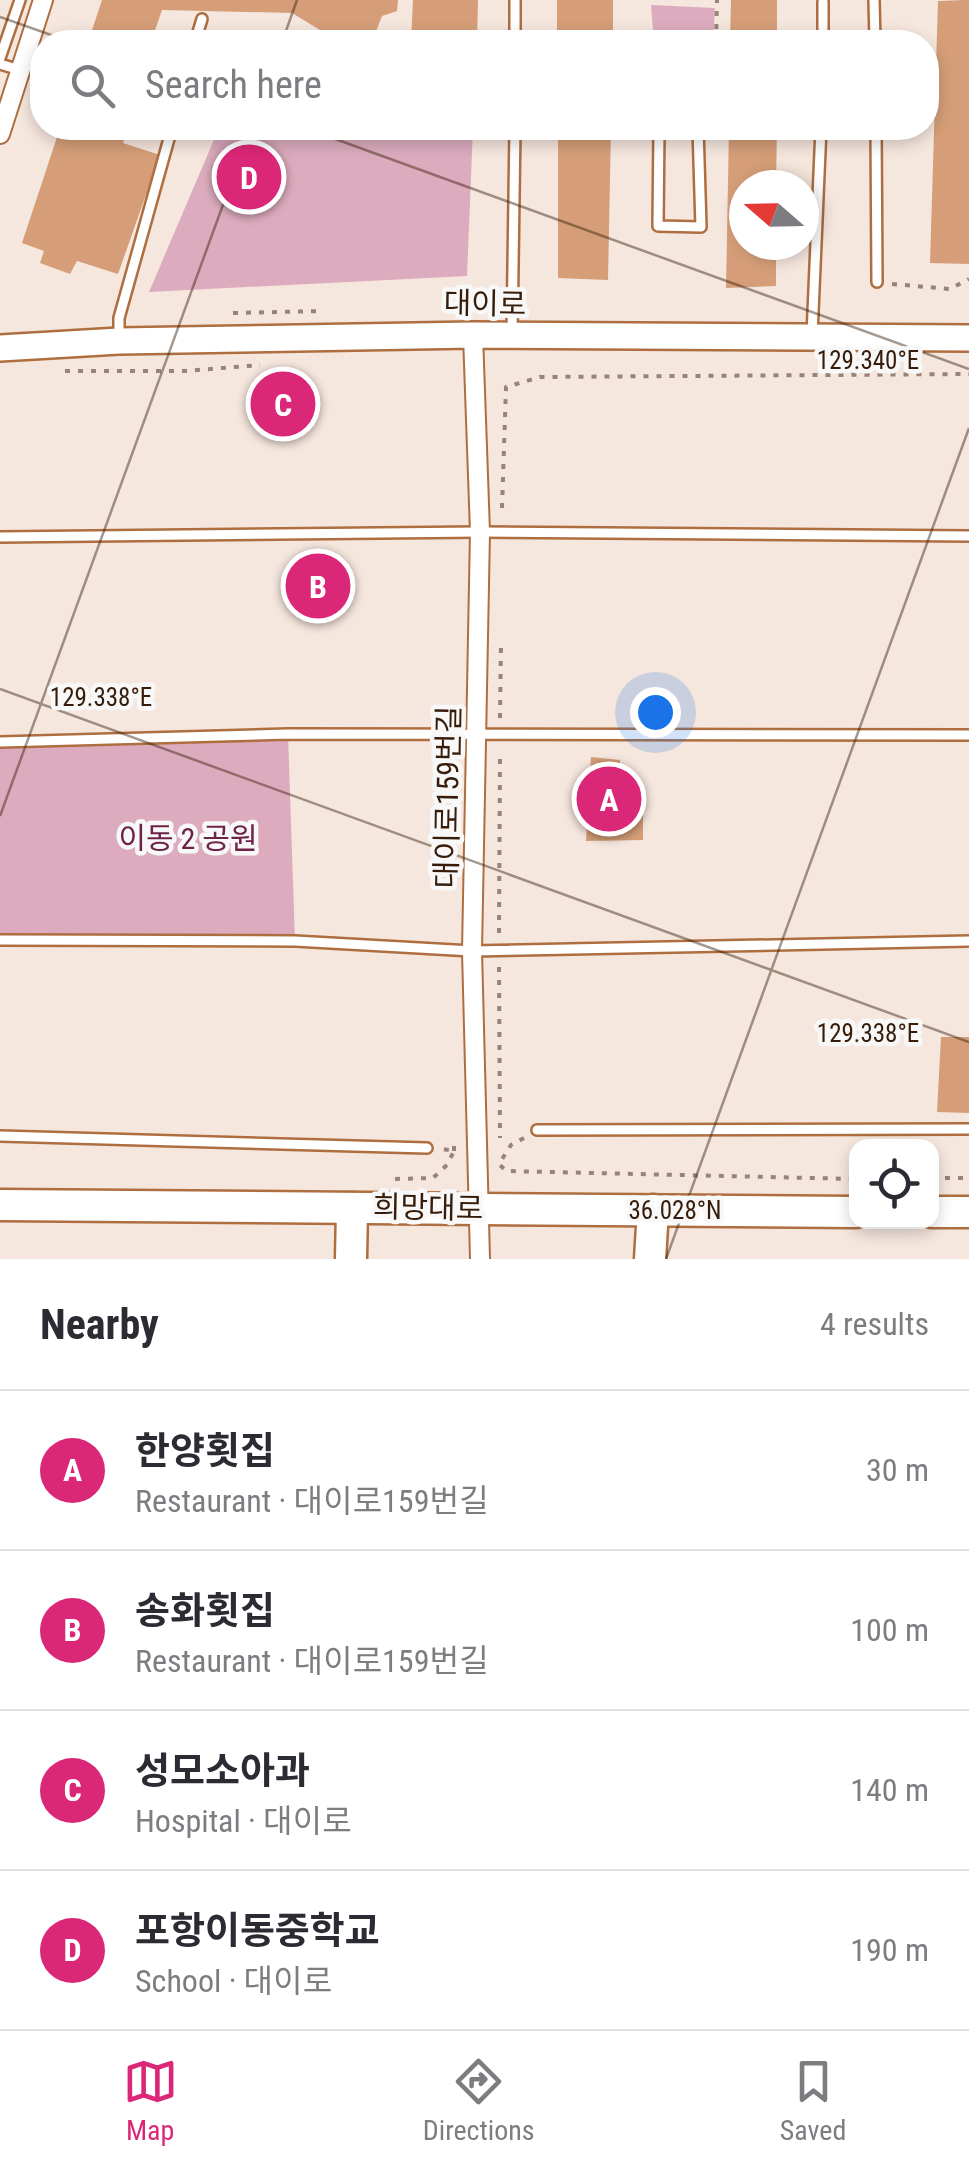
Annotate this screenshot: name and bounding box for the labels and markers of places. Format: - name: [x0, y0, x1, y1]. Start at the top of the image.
- pin: D: [216, 140, 282, 214]
- pin: C: [250, 366, 316, 442]
- pin: B: [286, 548, 350, 624]
- pin: A: [576, 762, 642, 836]

